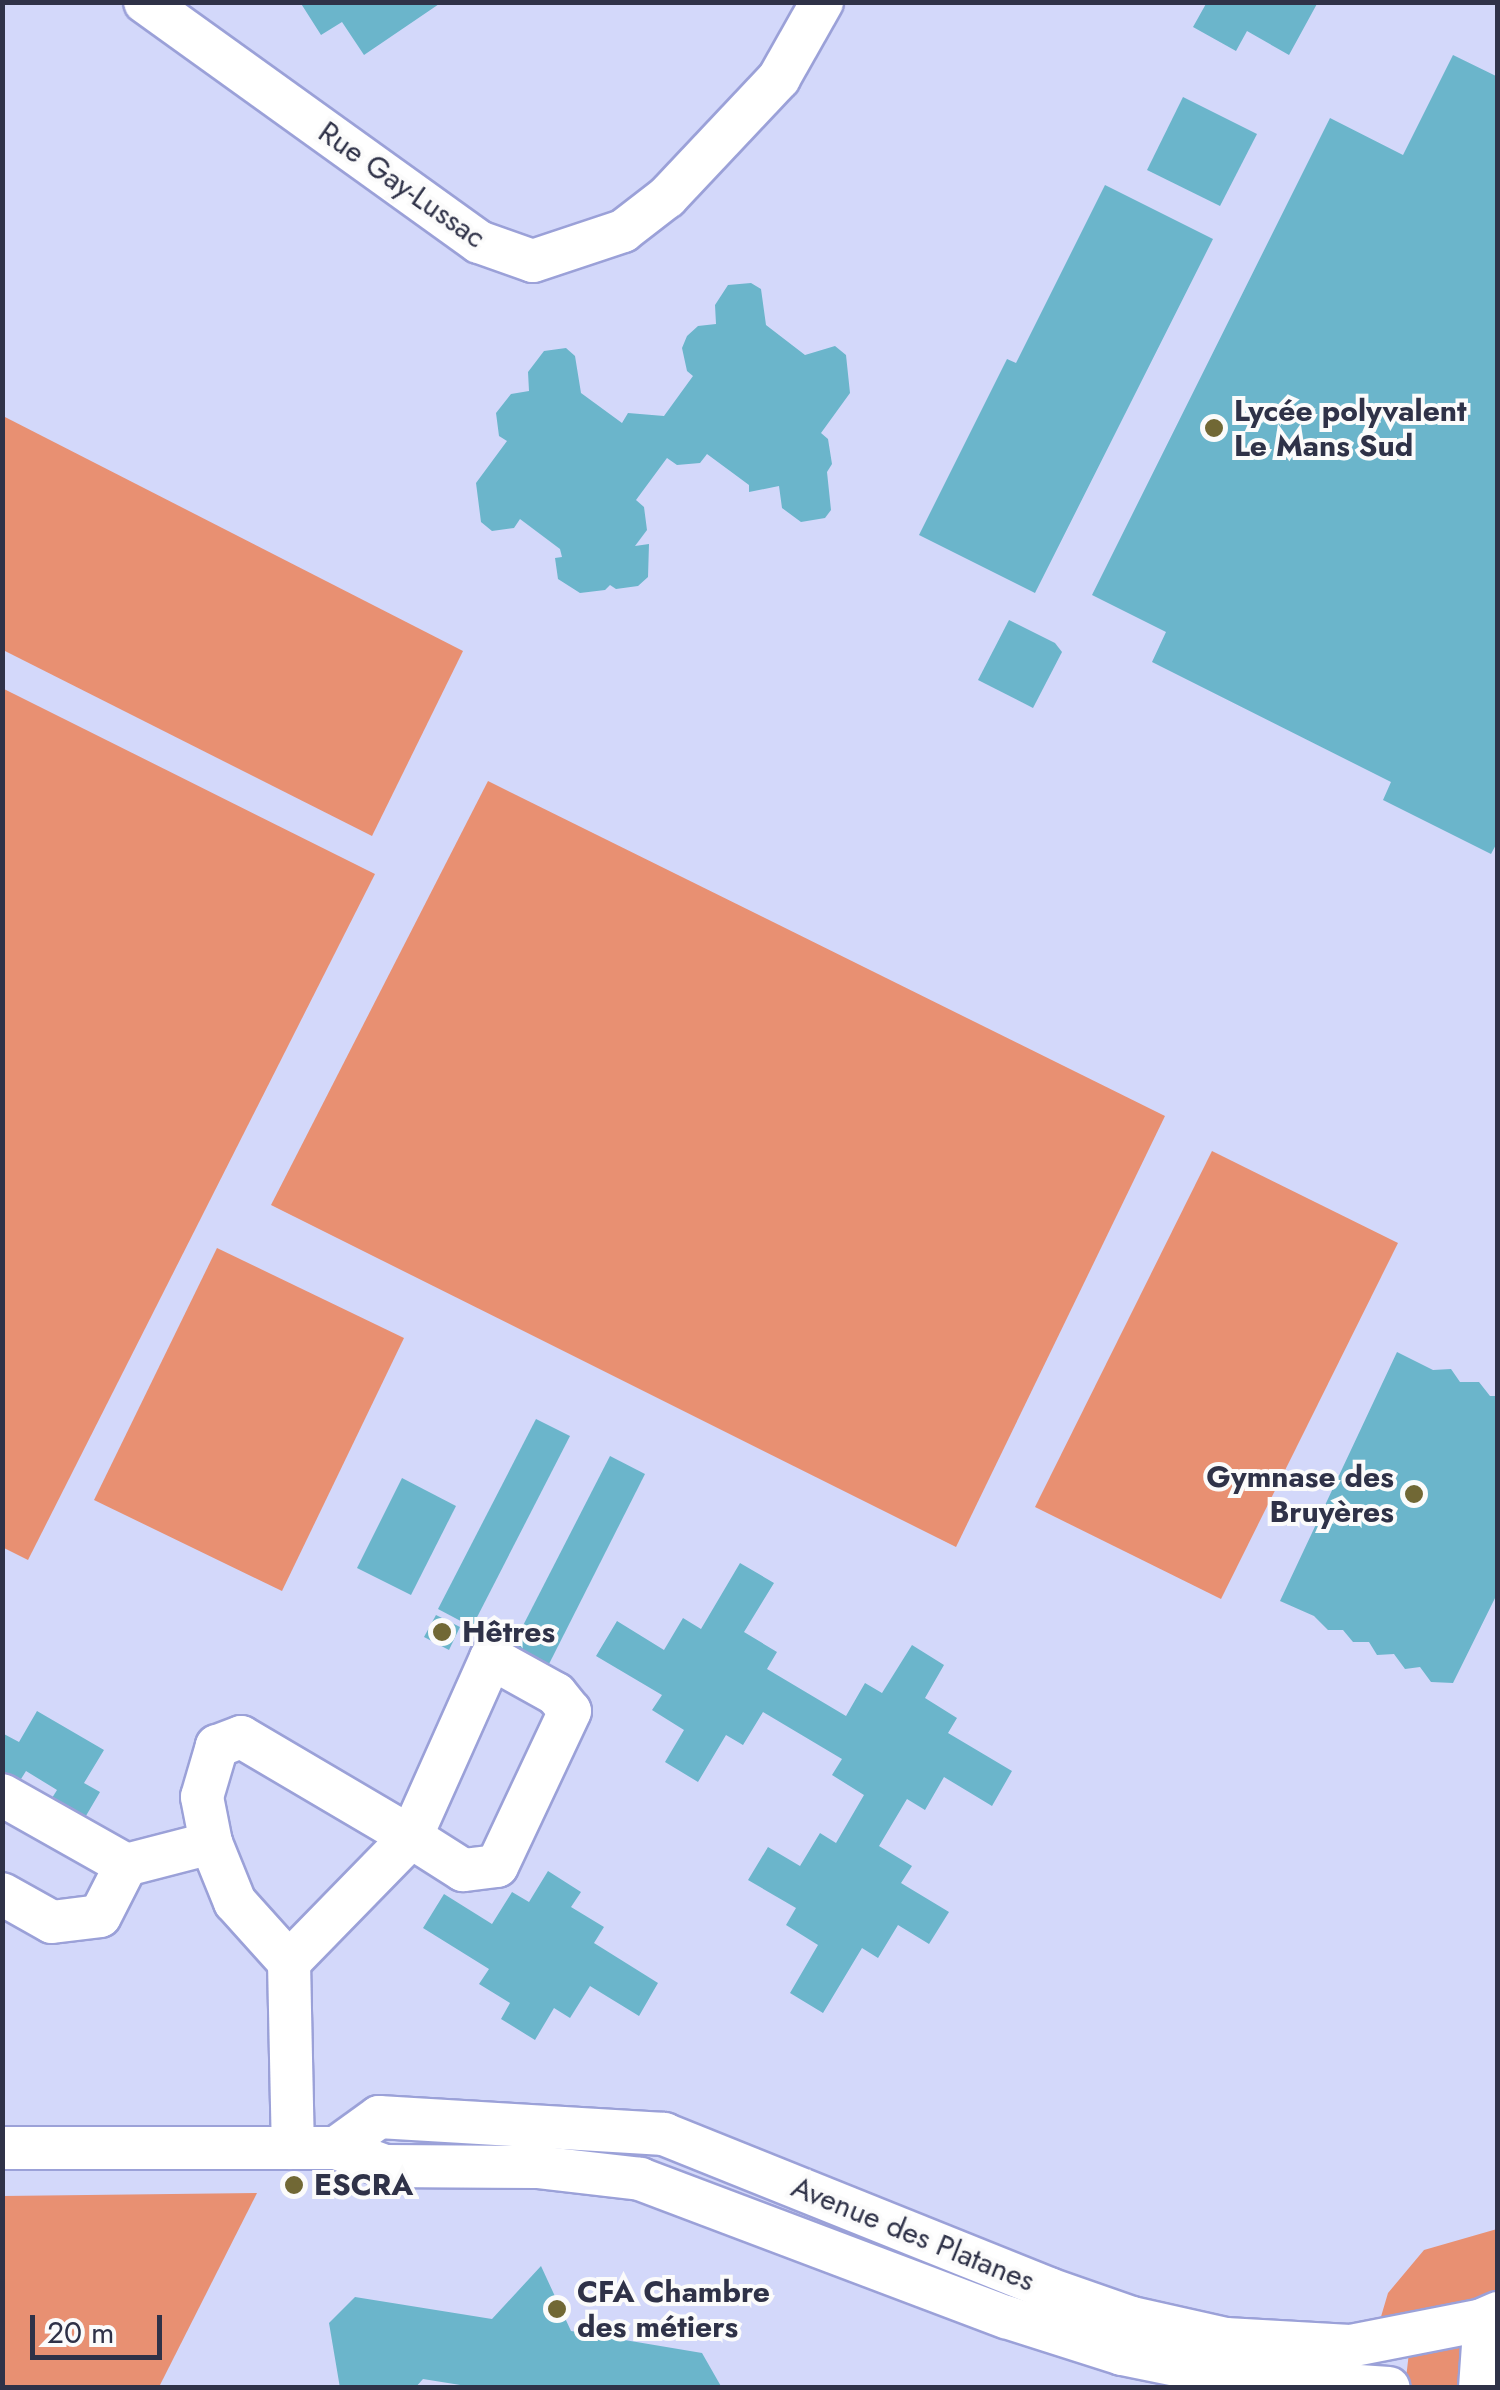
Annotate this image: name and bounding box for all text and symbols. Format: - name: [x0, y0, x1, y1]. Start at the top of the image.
- street label: Rue Gay-Lussac: [312, 114, 492, 256]
- place label: Lycée polyvalent Le Mans Sud: [1234, 393, 1467, 464]
- marker: Lycée polyvalent Le Mans Sud: [1203, 417, 1225, 439]
- place label: Gymnase des Bruyères: [1206, 1459, 1394, 1530]
- marker: Gymnase des Bruyères: [1403, 1483, 1425, 1505]
- place label: Hêtres: [462, 1614, 555, 1650]
- marker: Hêtres: [431, 1621, 453, 1643]
- place label: ESCRA: [314, 2167, 413, 2203]
- street label: Avenue des Platanes: [786, 2169, 1040, 2299]
- marker: ESCRA: [283, 2174, 305, 2196]
- place label: CFA Chambre des métiers: [577, 2274, 770, 2344]
- scale bar: [35, 2295, 168, 2357]
- marker: CFA Chambre des métiers: [546, 2298, 568, 2320]
- text: 20 m: [47, 2311, 114, 2354]

